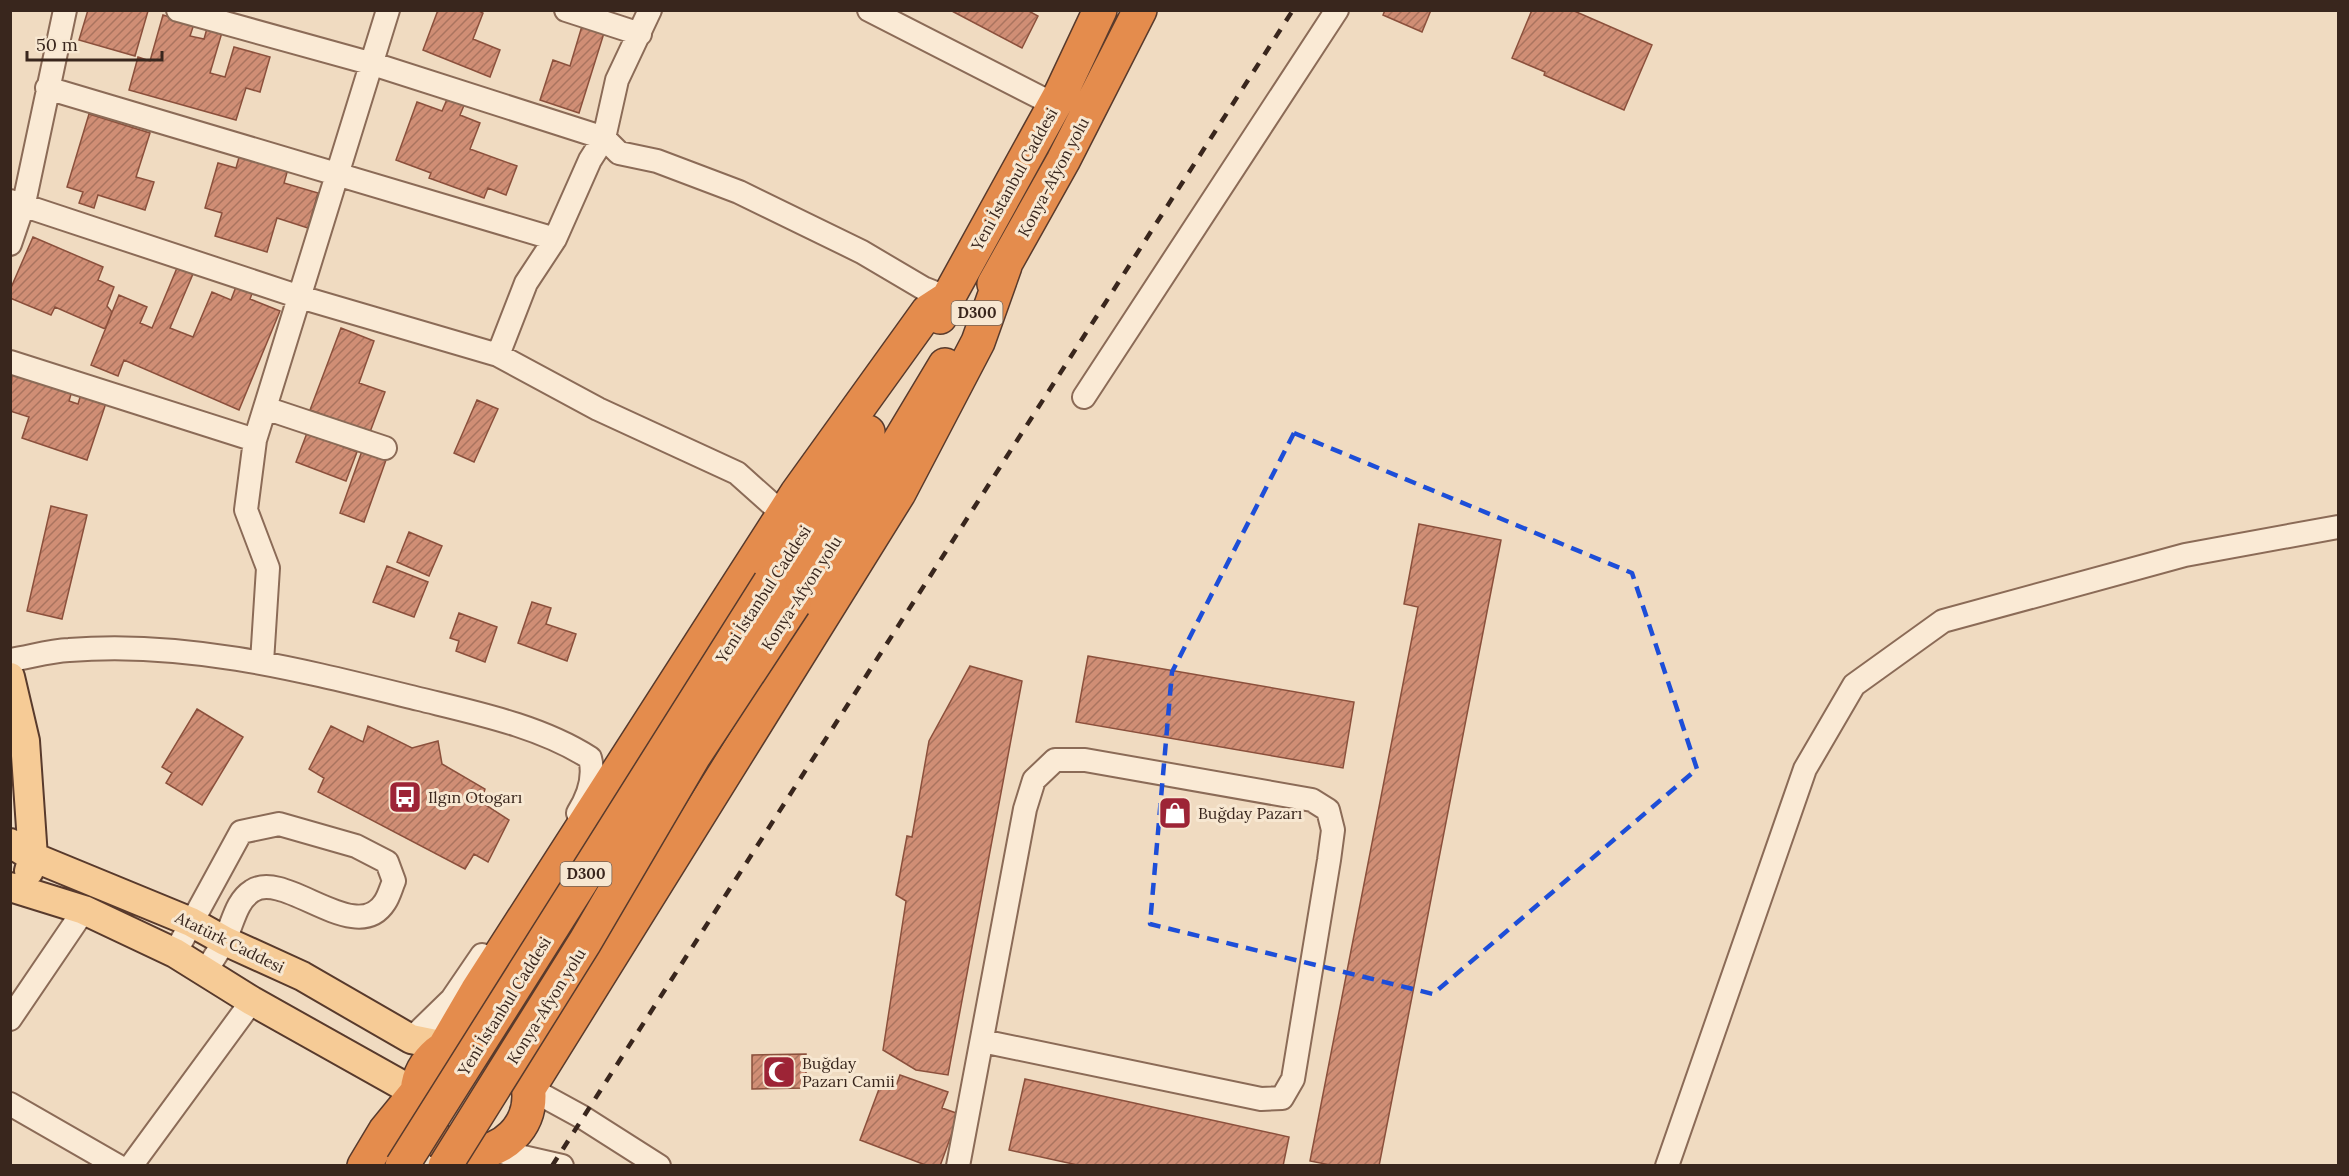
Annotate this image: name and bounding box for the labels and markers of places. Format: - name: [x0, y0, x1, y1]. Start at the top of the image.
- bus stop icon: Ilgın Otogarı: [387, 779, 423, 815]
- place label: Ilgın Otogarı: [428, 787, 522, 807]
- shop icon: Buğday Pazarı: [1157, 795, 1193, 831]
- place label: Buğday Pazarı: [1198, 803, 1302, 823]
- place label: Buğday Pazarı Camii: [802, 1053, 895, 1091]
- mosque icon: Buğday Pazarı Camii: [761, 1054, 797, 1090]

